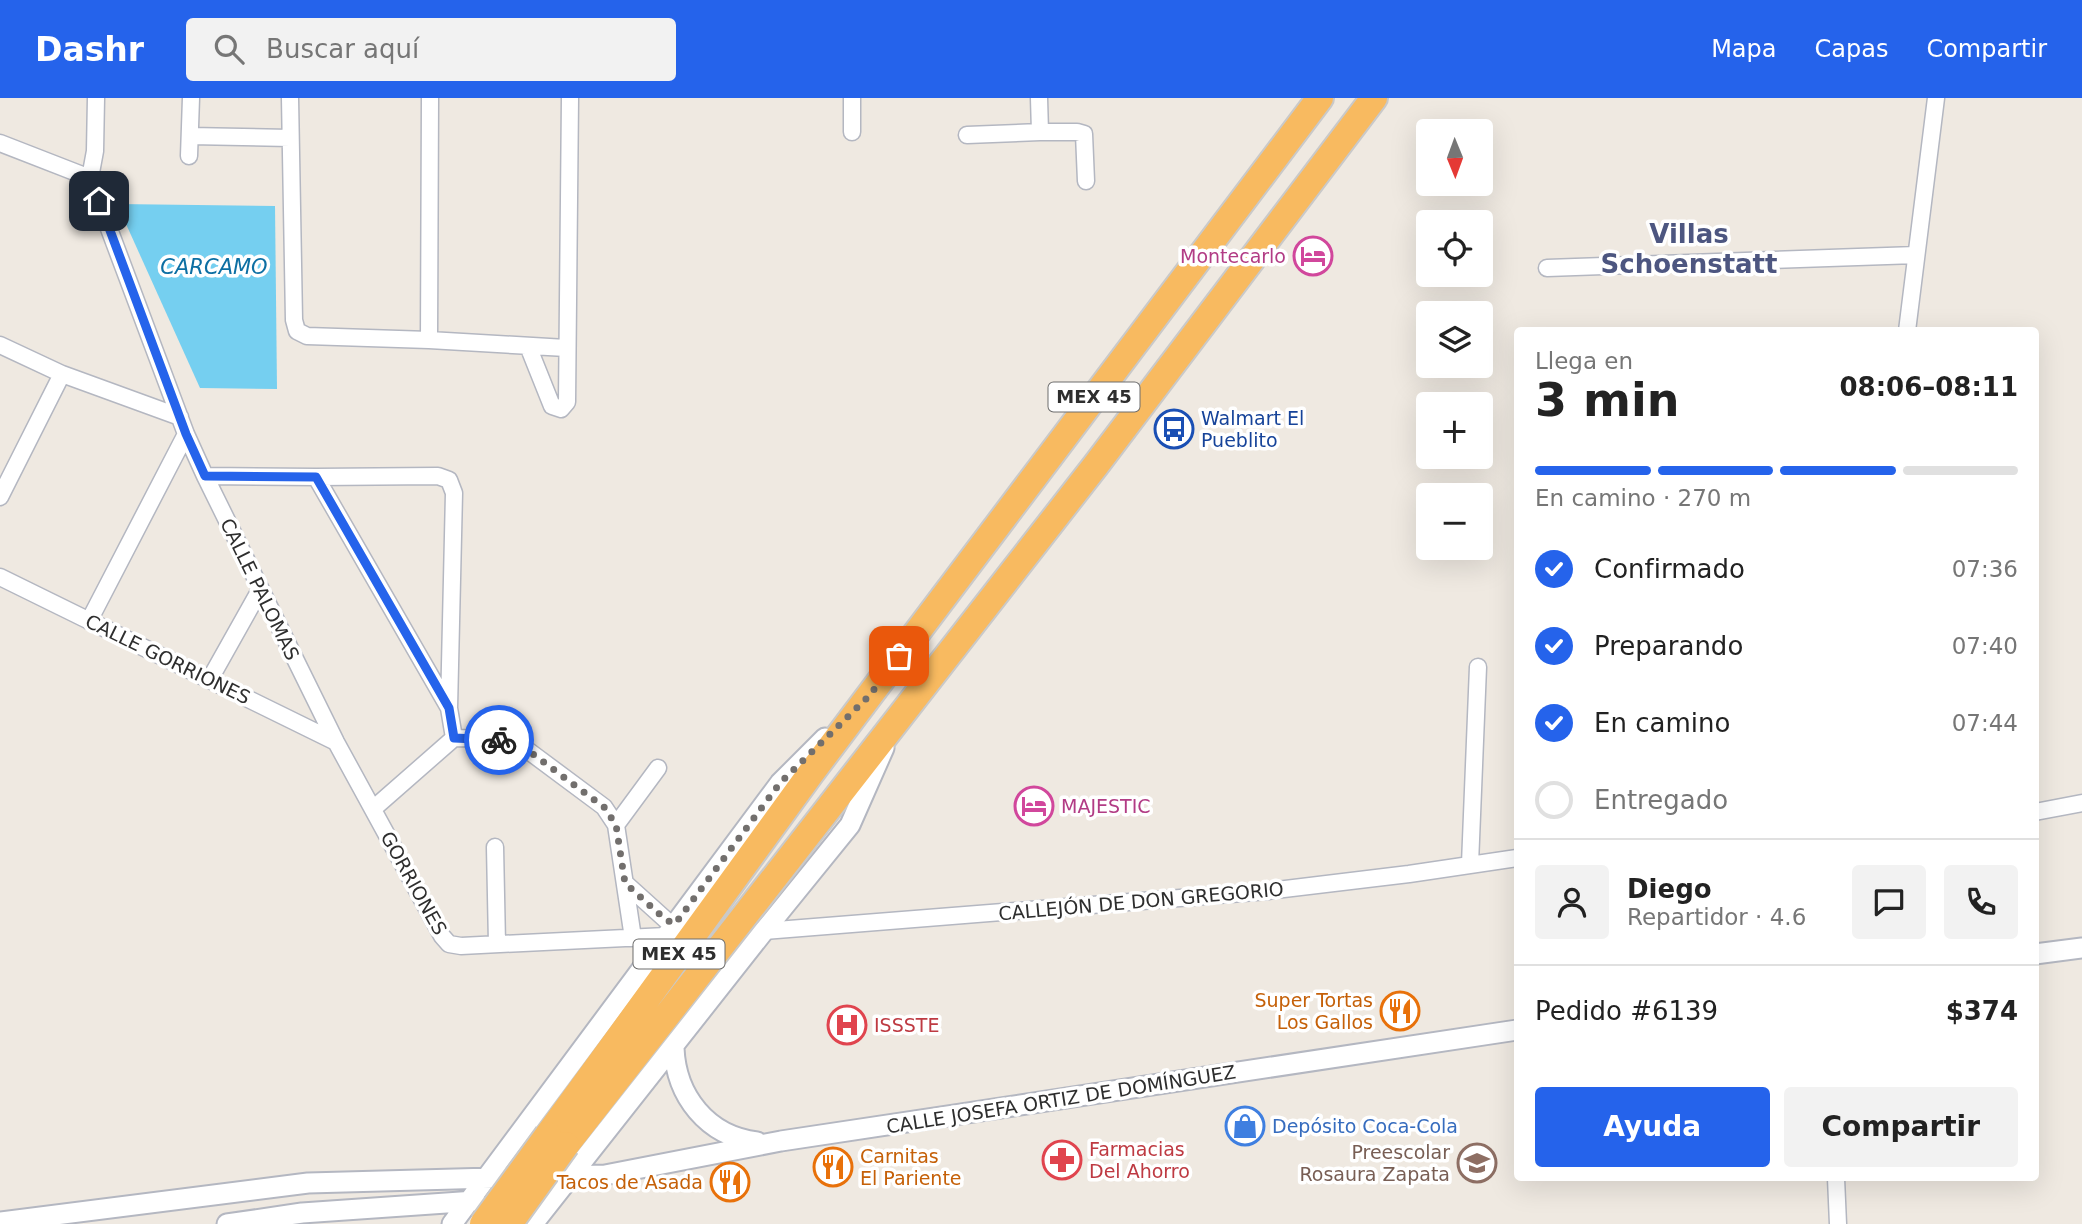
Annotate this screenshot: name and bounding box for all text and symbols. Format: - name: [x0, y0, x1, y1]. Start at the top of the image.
- search box: [186, 18, 676, 81]
- text: Dashr: [35, 30, 144, 69]
- icon: search: [210, 30, 248, 68]
- text: Buscar aquí: [266, 34, 419, 64]
- text: Mapa: [1711, 35, 1777, 63]
- text: Capas: [1815, 35, 1888, 63]
- text: Compartir: [1926, 35, 2047, 63]
- north arrow: [1416, 119, 1493, 196]
- map controls: [1416, 119, 1493, 560]
- pin: [69, 171, 129, 231]
- icon: home: [80, 182, 118, 220]
- button: locate: [1416, 210, 1493, 287]
- district label: Villas Schoenstatt: [1601, 219, 1777, 279]
- hotel icon: Montecarlo: [1292, 235, 1334, 277]
- place label: Montecarlo: [1180, 245, 1286, 267]
- water label: CARCAMO: [160, 255, 268, 279]
- button: layers: [1416, 301, 1493, 378]
- text: Llega en: [1535, 348, 1633, 374]
- text: 08:06–08:11: [1839, 372, 2018, 402]
- text: 3 min: [1535, 373, 1679, 427]
- road number: MEX 45: [1048, 382, 1140, 412]
- button: +: [1416, 392, 1493, 469]
- place label: Walmart El Pueblito: [1201, 407, 1304, 451]
- bus stop icon: Walmart El Pueblito: [1153, 408, 1195, 450]
- button: −: [1416, 483, 1493, 560]
- text: En camino · 270 m: [1535, 485, 1751, 511]
- street label: CALLE PALOMAS: [216, 515, 304, 663]
- icon: check: [1535, 550, 1573, 588]
- text: Confirmado: [1594, 554, 1745, 584]
- text: 07:36: [1952, 556, 2018, 582]
- street label: CALLE GORRIONES: [82, 610, 254, 708]
- pin: [869, 626, 929, 686]
- icon: check: [1535, 627, 1573, 665]
- text: Preparando: [1594, 631, 1743, 661]
- text: 07:40: [1952, 633, 2018, 659]
- icon: bag: [880, 637, 918, 675]
- icon: check: [1535, 704, 1573, 742]
- courier: [464, 705, 534, 775]
- text: En camino: [1594, 708, 1730, 738]
- text: 07:44: [1952, 710, 2018, 736]
- icon: bike: [480, 721, 518, 759]
- hotel icon: MAJESTIC: [1013, 785, 1055, 827]
- text: Entregado: [1594, 785, 1728, 815]
- place label: MAJESTIC: [1061, 795, 1151, 817]
- street label: GORRIONES: [377, 827, 451, 939]
- button: person: [1535, 865, 1609, 939]
- button: chat: [1852, 865, 1926, 939]
- button: phone: [1944, 865, 2018, 939]
- text: Diego: [1627, 874, 1712, 904]
- street label: CALLEJÓN DE DON GREGORIO: [997, 877, 1284, 924]
- text: Repartidor · 4.6: [1627, 904, 1806, 930]
- road number: MEX 45: [634, 940, 724, 968]
- place label: Super Tortas Los Gallos: [1254, 989, 1373, 1033]
- restaurant icon: Super Tortas Los Gallos: [1379, 990, 1421, 1032]
- text: Pedido #6139: [1535, 996, 1718, 1026]
- text: $374: [1946, 996, 2018, 1026]
- hospital icon: ISSSTE: [826, 1004, 868, 1046]
- place label: ISSSTE: [874, 1014, 939, 1036]
- street label: CALLE JOSEFA ORTIZ DE DOMÍNGUEZ: [885, 1060, 1237, 1138]
- button: Ayuda: [1535, 1087, 1770, 1167]
- button: Compartir: [1784, 1087, 2018, 1167]
- shop icon: Depósito Coca-Cola: [1224, 1105, 1266, 1147]
- place label: Depósito Coca-Cola: [1272, 1115, 1458, 1137]
- place label: Farmacias Del Ahorro: [1089, 1138, 1190, 1182]
- pharmacy icon: Farmacias Del Ahorro: [1041, 1139, 1083, 1181]
- place label: Preescolar Rosaura Zapata: [1299, 1141, 1450, 1185]
- school or university icon: Preescolar Rosaura Zapata: [1456, 1142, 1498, 1184]
- place label: Carnitas El Pariente: [860, 1145, 962, 1189]
- restaurant icon: Carnitas El Pariente: [812, 1146, 854, 1188]
- restaurant icon: Tacos de Asada: [709, 1161, 751, 1203]
- place label: Tacos de Asada: [556, 1171, 703, 1193]

